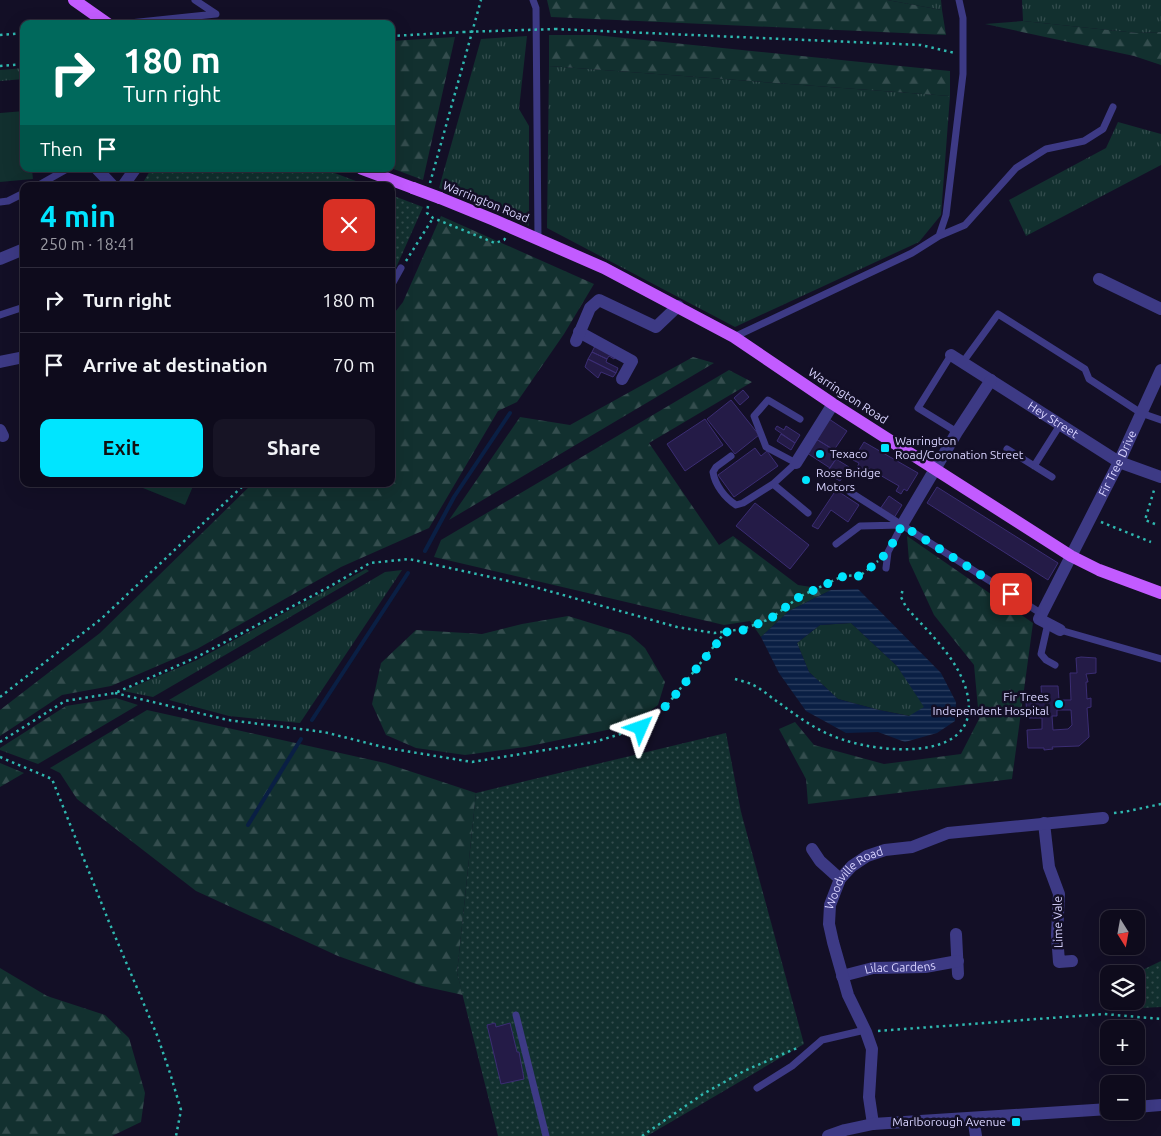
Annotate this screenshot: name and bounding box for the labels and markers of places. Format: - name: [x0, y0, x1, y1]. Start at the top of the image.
- place label: Warrington Road/Coronation Street: [895, 434, 1024, 461]
- marker: Warrington Road/Coronation Street: [879, 442, 891, 454]
- place label: Texaco: [830, 447, 867, 460]
- marker: Texaco: [814, 448, 826, 460]
- place label: Rose Bridge Motors: [816, 466, 881, 493]
- marker: Rose Bridge Motors: [800, 474, 812, 486]
- pin: [990, 573, 1032, 615]
- place label: Fir Trees Independent Hospital: [932, 690, 1049, 717]
- marker: Fir Trees Independent Hospital: [1053, 698, 1065, 710]
- place label: Marlborough Avenue: [892, 1115, 1006, 1128]
- marker: Marlborough Avenue: [1010, 1116, 1022, 1128]

